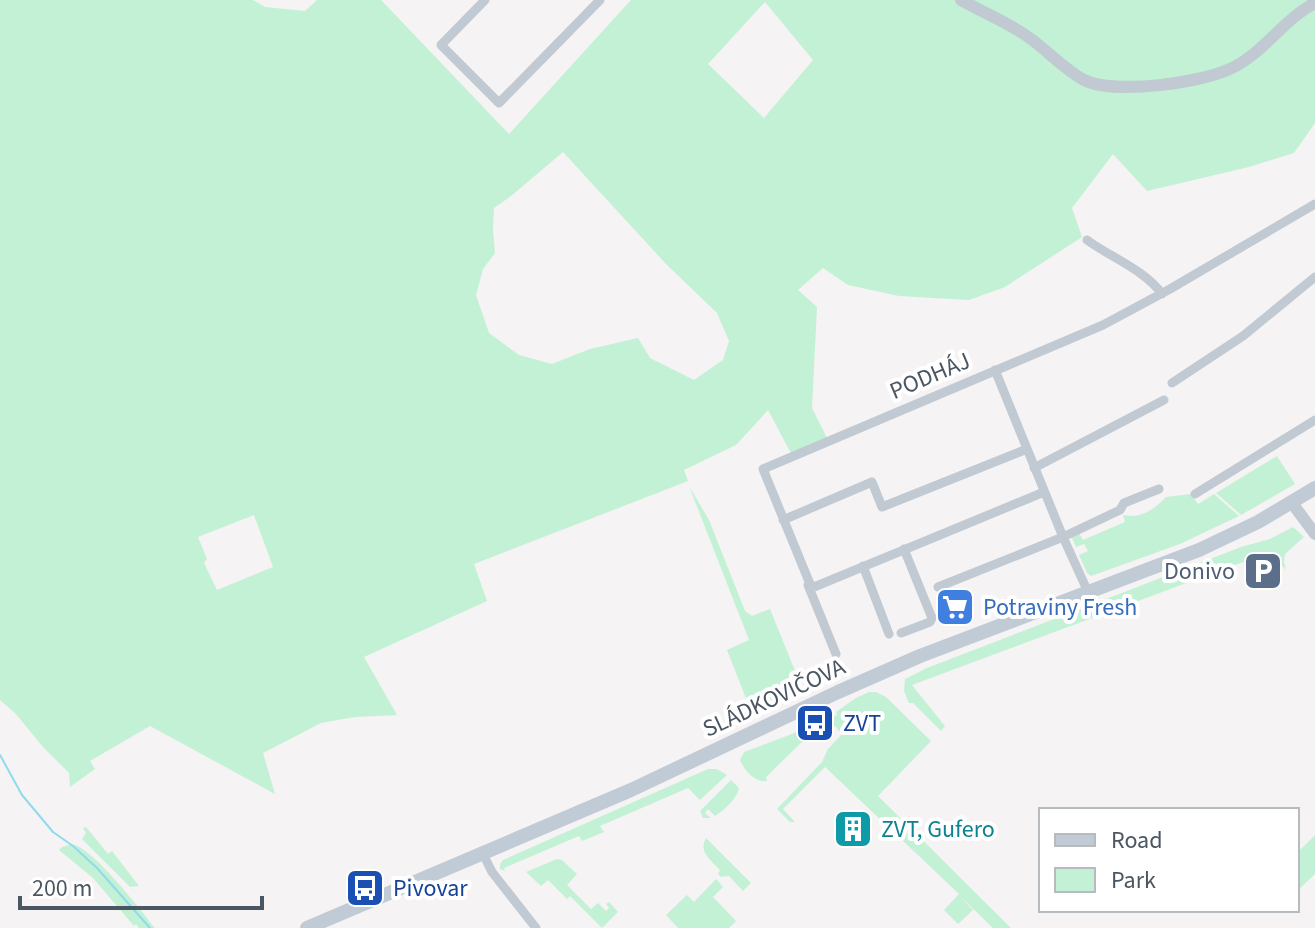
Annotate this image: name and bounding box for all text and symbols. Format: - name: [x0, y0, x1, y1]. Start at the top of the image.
- street label: PODHÁJ: [884, 343, 976, 409]
- parking icon: Donivo: [1242, 550, 1284, 592]
- place label: Donivo: [1164, 554, 1235, 589]
- supermarket icon: Potraviny Fresh: [934, 586, 976, 628]
- place label: Potraviny Fresh: [983, 590, 1137, 625]
- street label: SLÁDKOVIČOVA: [697, 650, 851, 746]
- bus stop icon: ZVT: [794, 702, 836, 744]
- place label: ZVT: [843, 706, 881, 741]
- building icon: ZVT, Gufero: [832, 808, 874, 850]
- legend: [1039, 808, 1299, 912]
- place label: ZVT, Gufero: [881, 812, 995, 847]
- text: Road: [1111, 823, 1163, 858]
- scale bar: [20, 860, 262, 910]
- text: Park: [1111, 863, 1156, 898]
- bus stop icon: Pivovar: [344, 867, 386, 909]
- text: 200 m: [32, 871, 92, 906]
- place label: Pivovar: [393, 871, 468, 906]

